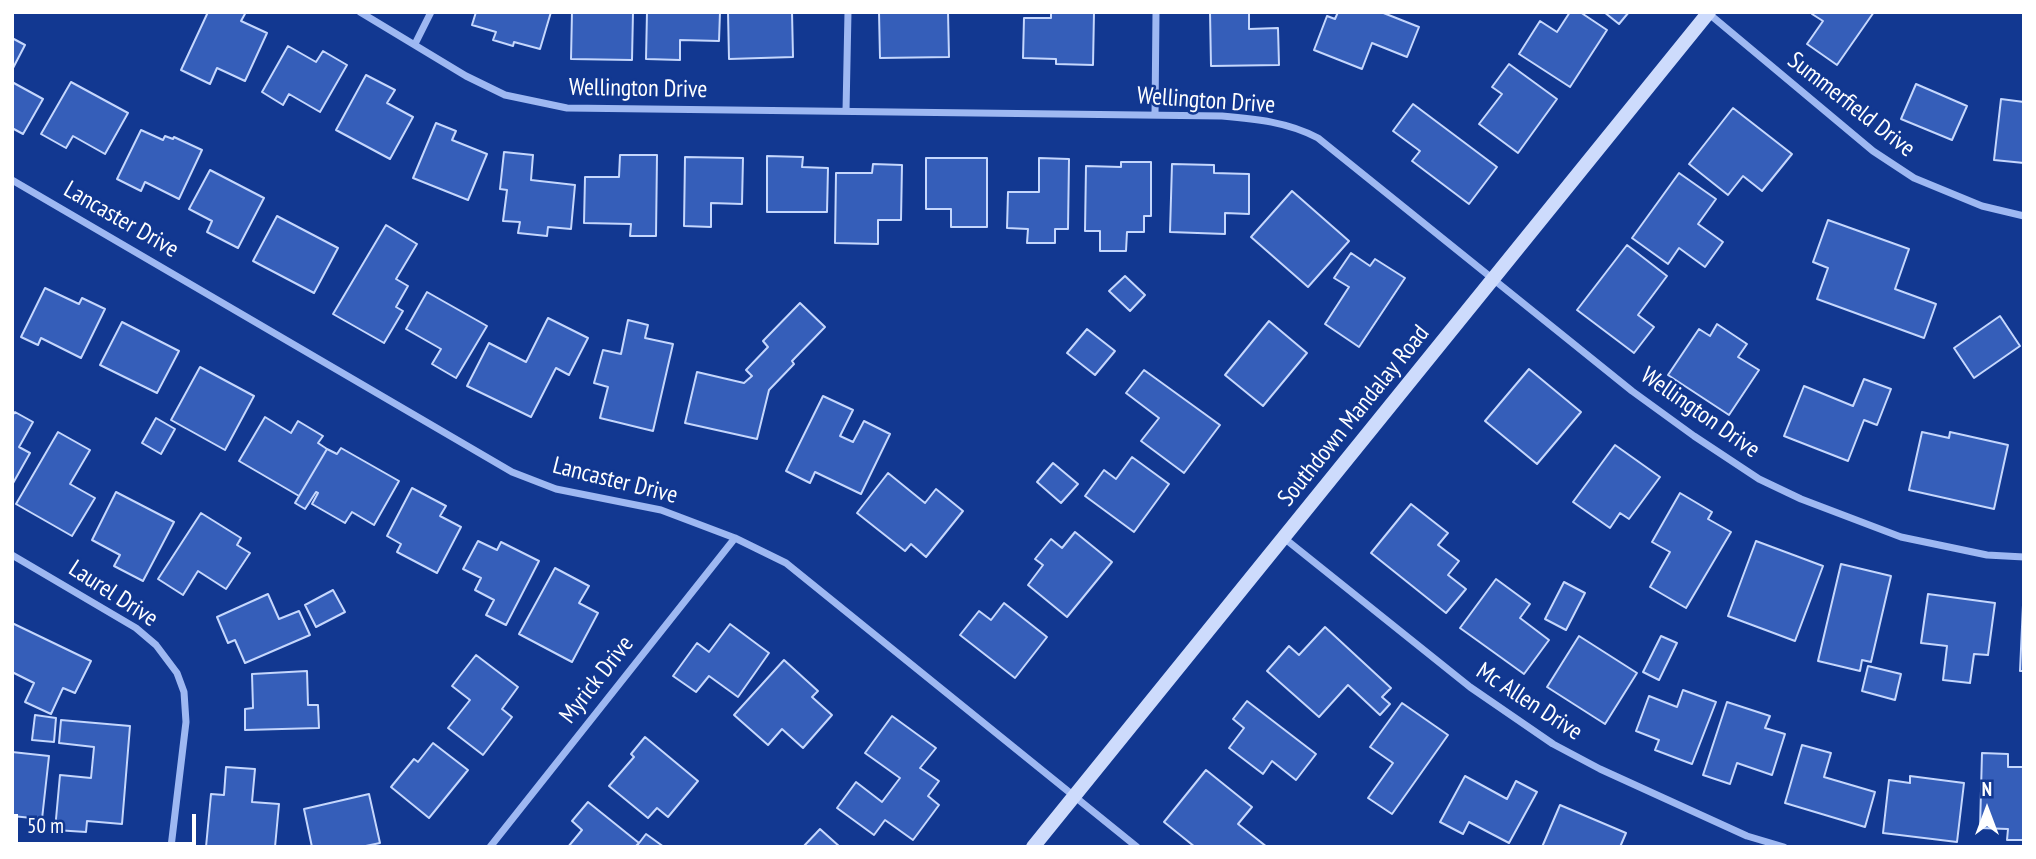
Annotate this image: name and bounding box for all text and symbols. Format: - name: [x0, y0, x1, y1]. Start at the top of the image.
- street label: Summerfield Drive: [1782, 46, 1920, 164]
- street label: Wellington Drive: [569, 73, 707, 105]
- street label: Wellington Drive: [1136, 82, 1276, 120]
- street label: Lancaster Drive: [59, 176, 183, 264]
- street label: Southdown Mandalay Road: [1272, 320, 1436, 512]
- street label: Wellington Drive: [1635, 361, 1765, 465]
- street label: Lancaster Drive: [550, 452, 680, 510]
- street label: Laurel Drive: [63, 555, 163, 633]
- street label: Myrick Drive: [554, 631, 640, 729]
- street label: Mc Allen Drive: [1471, 657, 1587, 747]
- north arrow: [1952, 775, 2022, 845]
- text: N: [1982, 777, 1992, 801]
- scale bar: [18, 800, 200, 844]
- text: 50 m: [27, 812, 64, 839]

